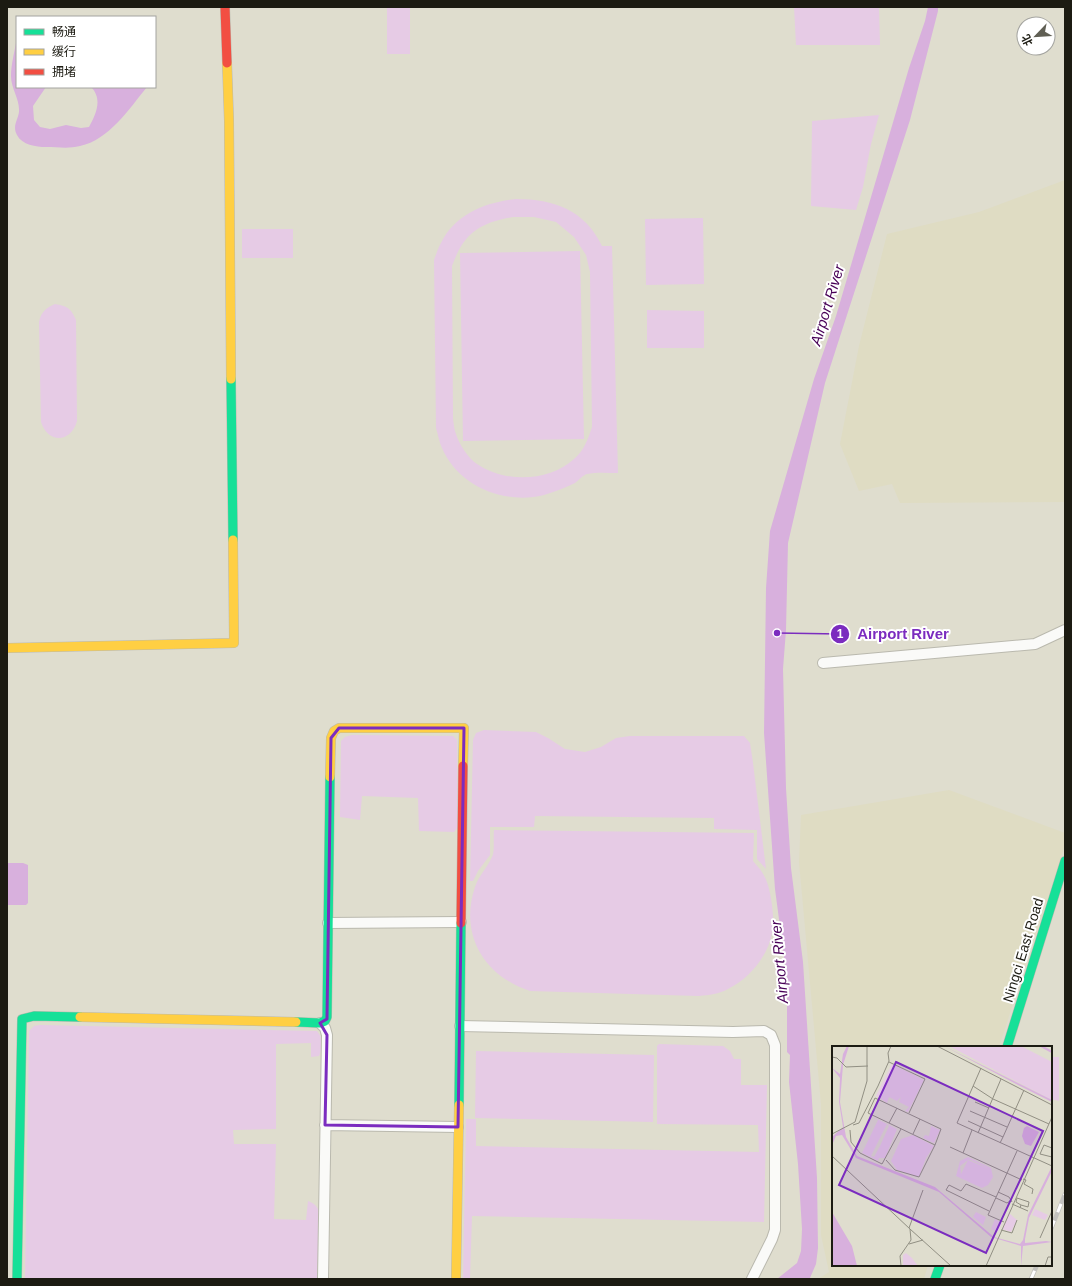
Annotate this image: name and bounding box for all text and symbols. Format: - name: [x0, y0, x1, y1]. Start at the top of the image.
- legend: [16, 16, 156, 88]
- north arrow: [1016, 16, 1056, 56]
- text: 畅通: [52, 25, 76, 39]
- text: 北: [1019, 33, 1035, 48]
- text: 缓行: [52, 45, 76, 59]
- text: 拥堵: [52, 65, 76, 79]
- water label: Airport River: [806, 262, 848, 348]
- callout: Airport River: [830, 620, 957, 647]
- text: Airport River: [857, 625, 949, 642]
- text: 1: [837, 627, 844, 641]
- street label: Ningci East Road: [1000, 896, 1046, 1004]
- water label: Airport River: [767, 919, 791, 1005]
- inset map: [832, 1046, 1052, 1266]

